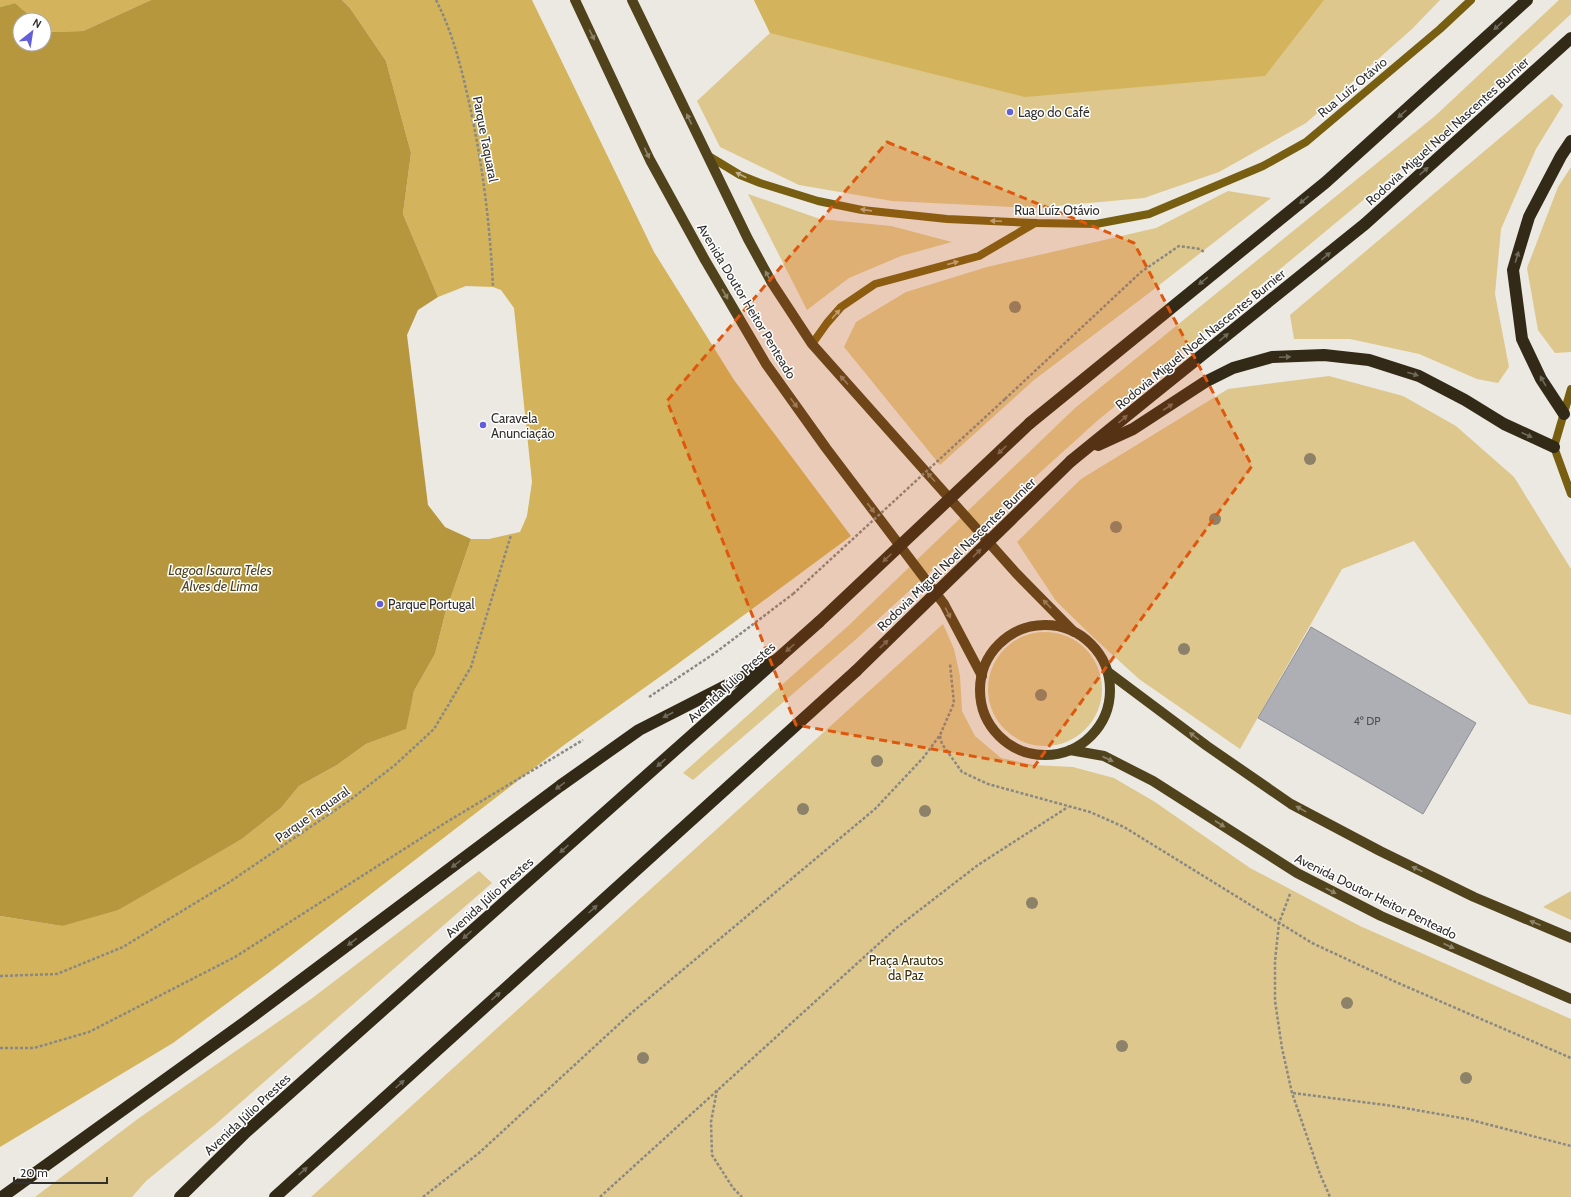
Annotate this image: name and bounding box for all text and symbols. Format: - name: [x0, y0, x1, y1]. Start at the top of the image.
- north arrow: [12, 12, 52, 52]
- text: N: [30, 15, 44, 31]
- one-way arrow: [1493, 21, 1503, 31]
- one-way arrow: [589, 29, 595, 41]
- street label: Rua Luíz Otávio: [1314, 53, 1390, 121]
- street label: Rodovia Miguel Noel Nascentes Burnier: [1362, 53, 1533, 209]
- street label: Parque Taquaral: [470, 95, 502, 183]
- place label: Lago do Café: [1018, 104, 1090, 120]
- marker: Lago do Café: [1005, 107, 1015, 117]
- one-way arrow: [1396, 109, 1407, 118]
- one-way arrow: [686, 113, 692, 124]
- one-way arrow: [644, 147, 650, 159]
- one-way arrow: [1419, 167, 1429, 176]
- one-way arrow: [735, 172, 747, 179]
- one-way arrow: [1299, 195, 1310, 204]
- street label: Rua Luíz Otávio: [1014, 202, 1100, 218]
- one-way arrow: [860, 207, 872, 213]
- one-way arrow: [989, 218, 1002, 224]
- street label: Avenida Doutor Heitor Penteado: [694, 220, 800, 382]
- one-way arrow: [1514, 251, 1520, 263]
- one-way arrow: [1320, 252, 1331, 260]
- one-way arrow: [947, 260, 959, 266]
- street label: Rodovia Miguel Noel Nascentes Burnier: [1112, 265, 1289, 413]
- one-way arrow: [764, 270, 771, 281]
- one-way arrow: [1198, 277, 1209, 286]
- one-way arrow: [722, 288, 729, 300]
- one-way arrow: [831, 309, 840, 319]
- one-way arrow: [1218, 333, 1229, 342]
- one-way arrow: [1279, 353, 1291, 360]
- one-way arrow: [1407, 371, 1419, 377]
- one-way arrow: [1539, 375, 1546, 387]
- one-way arrow: [840, 376, 849, 385]
- one-way arrow: [790, 398, 798, 409]
- one-way arrow: [1162, 403, 1173, 411]
- place label: Caravela Anunciação: [491, 410, 555, 441]
- one-way arrow: [1118, 414, 1128, 423]
- marker: Caravela Anunciação: [478, 420, 488, 430]
- one-way arrow: [1522, 432, 1533, 438]
- one-way arrow: [996, 445, 1007, 454]
- one-way arrow: [926, 472, 935, 482]
- street label: Rodovia Miguel Noel Nascentes Burnier: [873, 473, 1039, 634]
- one-way arrow: [867, 503, 876, 514]
- one-way arrow: [972, 548, 982, 558]
- one-way arrow: [882, 553, 892, 563]
- water label: Lagoa Isaura Teles Alves de Lima: [168, 561, 272, 595]
- place label: Parque Portugal: [388, 596, 475, 612]
- marker: Parque Portugal: [375, 599, 385, 609]
- one-way arrow: [1042, 599, 1052, 609]
- one-way arrow: [945, 607, 952, 618]
- street label: Avenida Júlio Prestes: [684, 638, 779, 726]
- one-way arrow: [879, 639, 889, 649]
- one-way arrow: [785, 644, 795, 653]
- one-way arrow: [663, 712, 674, 718]
- house number: 4º DP: [1353, 714, 1381, 728]
- one-way arrow: [1188, 732, 1199, 740]
- one-way arrow: [1102, 756, 1114, 762]
- one-way arrow: [656, 758, 667, 767]
- street label: Parque Taquaral: [272, 782, 352, 846]
- one-way arrow: [554, 782, 565, 790]
- one-way arrow: [1295, 806, 1307, 812]
- one-way arrow: [1215, 820, 1225, 828]
- one-way arrow: [559, 844, 569, 854]
- street label: Avenida Doutor Heitor Penteado: [1292, 850, 1460, 942]
- street label: Avenida Júlio Prestes: [442, 853, 537, 941]
- one-way arrow: [450, 860, 461, 868]
- one-way arrow: [1411, 866, 1422, 872]
- one-way arrow: [1326, 887, 1337, 894]
- one-way arrow: [588, 905, 597, 914]
- one-way arrow: [1529, 919, 1541, 925]
- one-way arrow: [462, 931, 472, 940]
- one-way arrow: [346, 938, 357, 946]
- one-way arrow: [1443, 943, 1454, 949]
- park label: Praça Arautos da Paz: [869, 952, 944, 983]
- one-way arrow: [491, 992, 501, 1001]
- street label: Avenida Júlio Prestes: [200, 1069, 294, 1158]
- one-way arrow: [395, 1079, 405, 1088]
- scale bar: [14, 1159, 107, 1185]
- text: 20 m: [20, 1165, 48, 1180]
- one-way arrow: [299, 1167, 308, 1176]

